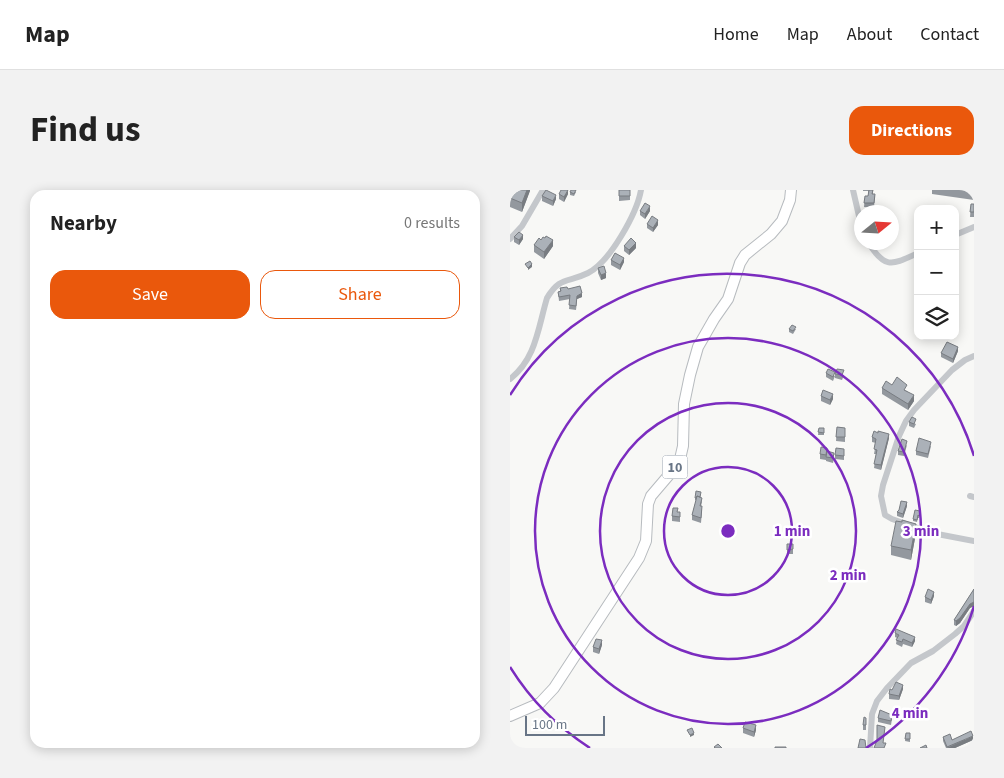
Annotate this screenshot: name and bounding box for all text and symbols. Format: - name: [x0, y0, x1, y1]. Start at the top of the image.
- text: Map: [25, 17, 70, 52]
- text: Home: [713, 22, 759, 47]
- text: Map: [787, 22, 819, 47]
- text: About: [847, 22, 892, 47]
- text: Contact: [920, 22, 979, 47]
- text: Find us: [30, 105, 140, 155]
- button: Directions: [849, 106, 974, 155]
- north arrow: [854, 205, 899, 250]
- map controls: [914, 205, 959, 340]
- button: +: [914, 205, 959, 250]
- text: Nearby: [50, 208, 117, 238]
- text: 0 results: [404, 212, 460, 234]
- button: −: [914, 250, 959, 295]
- button: Save: [50, 270, 250, 319]
- button: Share: [260, 270, 460, 319]
- button: layers: [914, 295, 959, 340]
- road number: 10: [662, 456, 688, 478]
- text: 1 min: [774, 521, 810, 542]
- text: 3 min: [903, 521, 939, 542]
- centre of rings: [719, 522, 737, 540]
- text: 2 min: [830, 565, 866, 586]
- text: 4 min: [892, 703, 928, 724]
- scale bar: [525, 713, 605, 736]
- text: 100 m: [532, 715, 567, 735]

